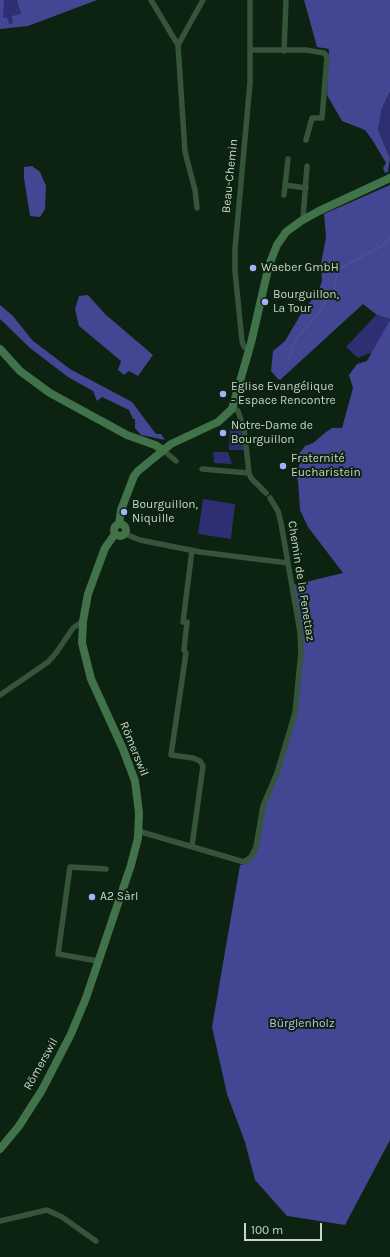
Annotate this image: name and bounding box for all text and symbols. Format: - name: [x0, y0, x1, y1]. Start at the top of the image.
- street label: Beau-Chemin: [219, 138, 241, 214]
- place label: Waeber GmbH: [261, 261, 339, 275]
- marker: Waeber GmbH: [248, 263, 258, 273]
- place label: Bourguillon, La Tour: [273, 288, 339, 316]
- marker: Bourguillon, La Tour: [260, 297, 270, 307]
- place label: Eglise Evangélique - Espace Rencontre: [231, 380, 336, 408]
- marker: Eglise Evangélique - Espace Rencontre: [218, 389, 228, 399]
- place label: Notre-Dame de Bourguillon: [231, 419, 313, 447]
- marker: Notre-Dame de Bourguillon: [218, 428, 228, 438]
- place label: Fraternité Eucharistein: [291, 452, 361, 480]
- marker: Fraternité Eucharistein: [278, 461, 288, 471]
- place label: Bourguillon, Niquille: [132, 498, 198, 526]
- marker: Bourguillon, Niquille: [119, 507, 129, 517]
- street label: Chemin de la Fenettaz: [284, 520, 318, 642]
- street label: Römerswil: [117, 720, 151, 778]
- place label: A2 Sàrl: [100, 890, 138, 904]
- marker: A2 Sàrl: [87, 892, 97, 902]
- park label: Bürglenholz: [269, 1017, 335, 1031]
- street label: Römerswil: [21, 1035, 61, 1093]
- scale bar: [246, 1215, 324, 1241]
- text: 100 m: [251, 1223, 283, 1237]

